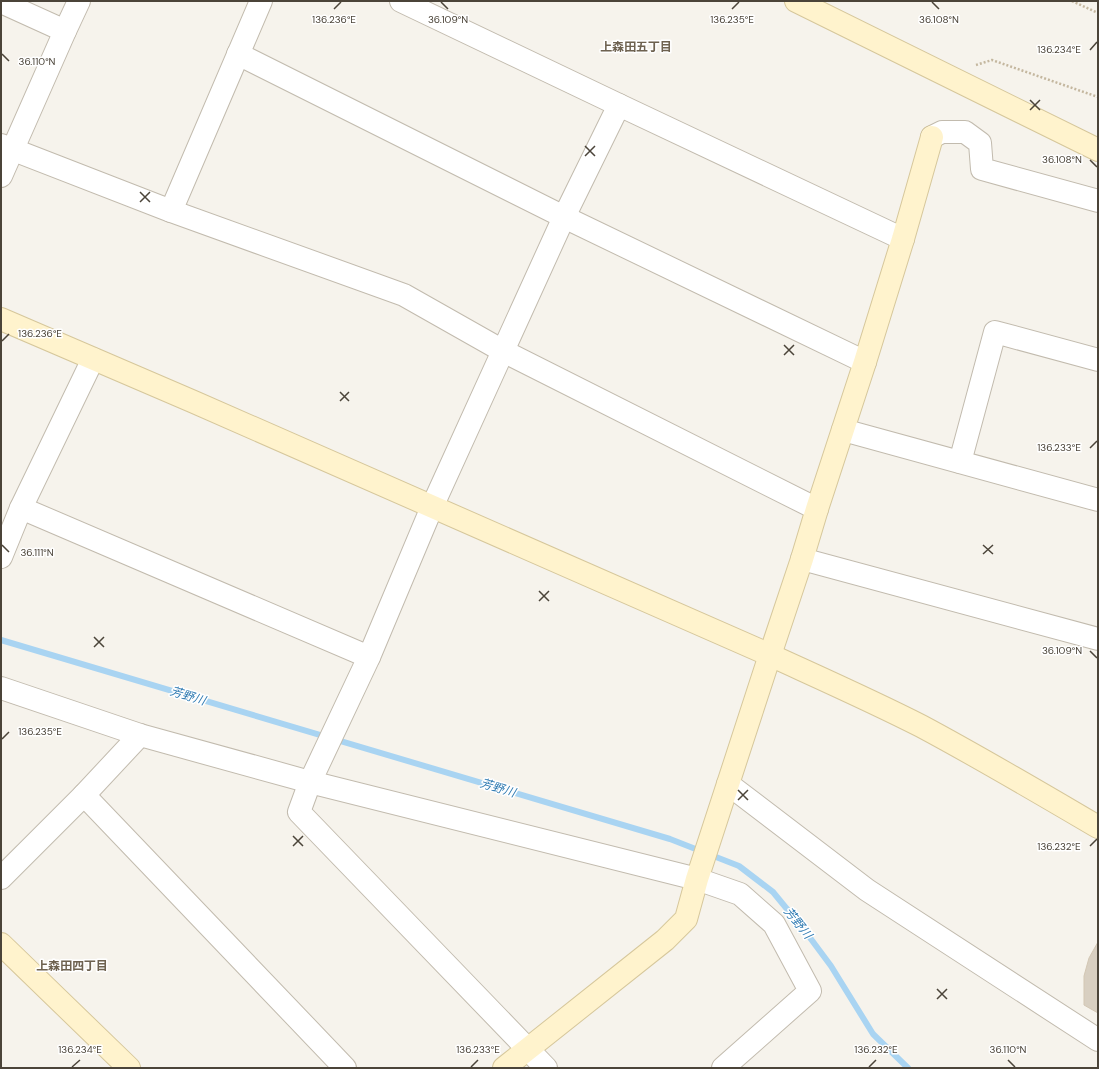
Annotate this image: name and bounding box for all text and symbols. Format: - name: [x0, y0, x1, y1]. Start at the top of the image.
- text: 136.236°E: [312, 13, 356, 26]
- text: 36.109°N: [428, 13, 468, 26]
- text: 136.235°E: [710, 13, 754, 26]
- text: 36.108°N: [919, 13, 959, 26]
- district label: 上森田五丁目: [600, 39, 672, 55]
- text: 136.234°E: [1037, 43, 1081, 56]
- text: 36.110°N: [19, 55, 56, 68]
- text: 36.108°N: [1042, 153, 1082, 166]
- text: 136.236°E: [18, 327, 62, 340]
- text: 136.233°E: [1037, 441, 1081, 454]
- text: 36.111°N: [20, 546, 54, 559]
- text: 36.109°N: [1042, 644, 1082, 657]
- water label: 芳野川: [168, 683, 209, 709]
- text: 136.235°E: [18, 725, 62, 738]
- water label: 芳野川: [478, 775, 519, 801]
- text: 136.232°E: [1037, 840, 1081, 853]
- water label: 芳野川: [780, 904, 817, 944]
- district label: 上森田四丁目: [36, 958, 108, 974]
- text: 136.234°E: [58, 1043, 102, 1056]
- text: 136.233°E: [456, 1043, 500, 1056]
- text: 136.232°E: [854, 1043, 898, 1056]
- text: 36.110°N: [990, 1043, 1027, 1056]

